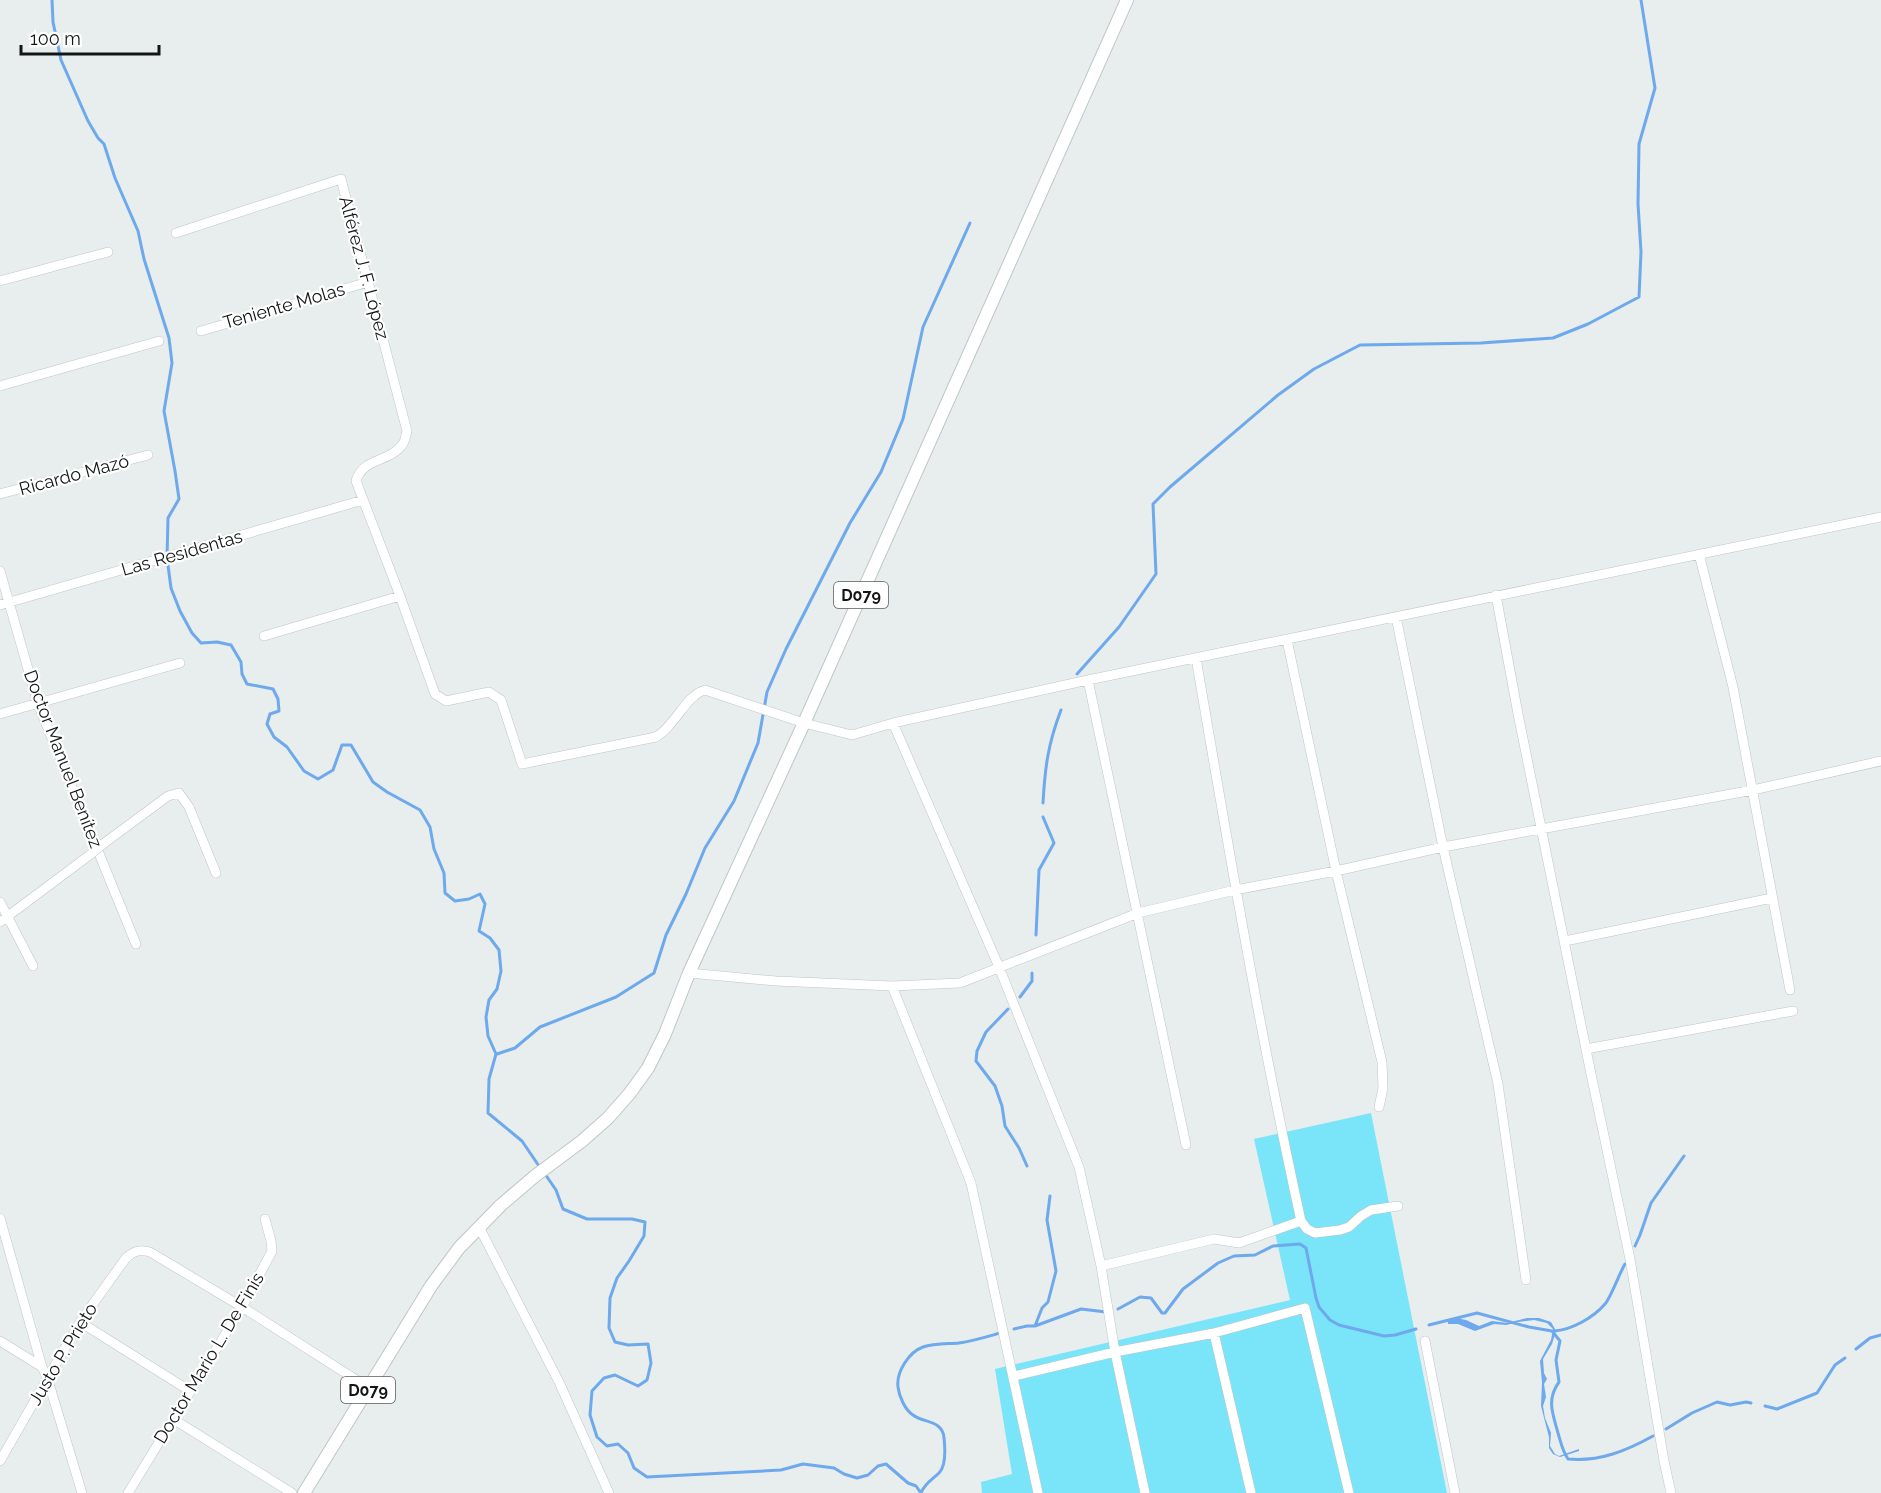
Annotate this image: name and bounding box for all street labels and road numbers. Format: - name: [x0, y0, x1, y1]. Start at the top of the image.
- street label: Alférez J. F. López: [335, 194, 394, 342]
- street label: Teniente Molas: [221, 278, 347, 333]
- street label: Ricardo Mazó: [17, 450, 131, 499]
- street label: Las Residentas: [119, 525, 245, 580]
- road number: D079: [834, 582, 888, 608]
- street label: Doctor Manuel Benítez: [20, 667, 107, 851]
- street label: Doctor Mario L. De Finis: [149, 1268, 268, 1447]
- street label: Justo P. Prieto: [24, 1299, 101, 1409]
- road number: D079: [341, 1377, 395, 1403]

